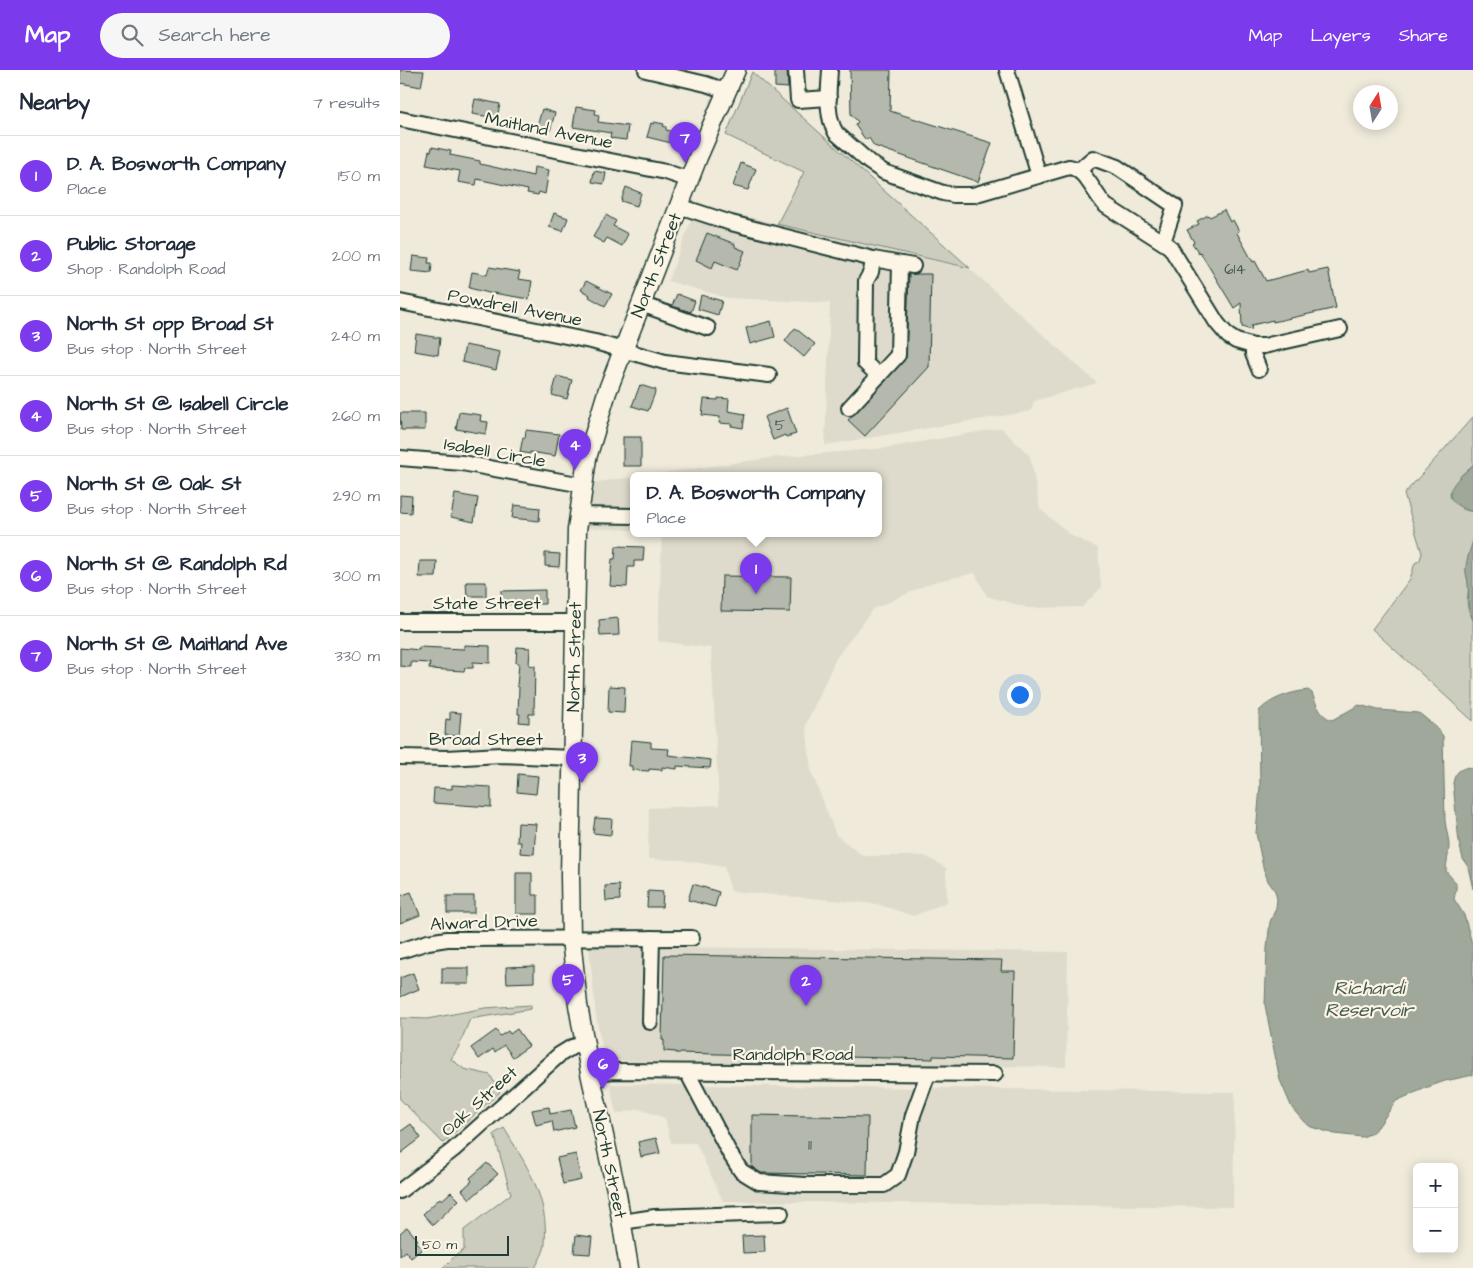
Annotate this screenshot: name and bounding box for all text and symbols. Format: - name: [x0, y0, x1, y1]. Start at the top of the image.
- search box: [100, 13, 450, 58]
- text: Map: [25, 18, 70, 52]
- icon: search: [118, 21, 146, 49]
- text: Search here: [158, 22, 271, 49]
- text: Map: [1248, 23, 1282, 48]
- text: Layers: [1310, 23, 1371, 48]
- text: Share: [1399, 23, 1448, 48]
- north arrow: [1353, 85, 1398, 130]
- text: Nearby: [20, 88, 90, 117]
- text: 7 results: [313, 92, 380, 114]
- street label: Maitland Avenue: [483, 106, 615, 155]
- pin: 7: [669, 122, 701, 163]
- text: D. A. Bosworth Company: [67, 151, 286, 178]
- text: 1: [35, 165, 37, 187]
- text: 150 m: [338, 165, 380, 187]
- text: Place: [67, 178, 107, 200]
- street label: North Street: [625, 209, 688, 321]
- text: Public Storage: [67, 231, 196, 258]
- text: 2: [31, 245, 41, 267]
- text: 200 m: [332, 245, 380, 267]
- text: Shop · Randolph Road: [67, 258, 225, 280]
- house number: 614: [1224, 259, 1246, 280]
- street label: Powdrell Avenue: [446, 282, 584, 333]
- text: North St opp Broad St: [67, 311, 273, 338]
- text: 3: [32, 325, 40, 347]
- text: 240 m: [331, 325, 380, 347]
- text: Bus stop · North Street: [67, 338, 246, 360]
- text: North St @ Isabell Circle: [67, 391, 288, 418]
- text: 4: [31, 405, 41, 427]
- text: 260 m: [332, 405, 380, 427]
- house number: 5: [775, 415, 786, 436]
- text: Bus stop · North Street: [67, 418, 246, 440]
- pin: 4: [559, 429, 591, 470]
- street label: Isabell Circle: [442, 431, 548, 474]
- text: North St @ Oak St: [67, 471, 241, 498]
- popup: [630, 472, 882, 537]
- text: D. A. Bosworth Company: [646, 480, 866, 507]
- text: 5: [30, 485, 42, 507]
- text: 290 m: [333, 485, 380, 507]
- text: Bus stop · North Street: [67, 498, 246, 520]
- text: Place: [646, 507, 686, 529]
- text: North St @ Randolph Rd: [67, 551, 287, 578]
- pin: 1: [740, 553, 772, 594]
- text: 6: [31, 565, 41, 587]
- text: 300 m: [333, 565, 380, 587]
- text: Bus stop · North Street: [67, 578, 246, 600]
- street label: State Street: [433, 591, 542, 616]
- street label: North Street: [561, 601, 588, 712]
- text: North St @ Maitland Ave: [67, 631, 287, 658]
- text: 7: [31, 645, 41, 667]
- text: 330 m: [335, 645, 380, 667]
- text: Bus stop · North Street: [67, 658, 246, 680]
- your location: [1007, 682, 1033, 708]
- street label: Broad Street: [429, 727, 544, 752]
- pin: 3: [566, 742, 598, 783]
- street label: Alward Drive: [430, 908, 539, 937]
- pin: 5: [552, 964, 584, 1005]
- pin: 2: [790, 965, 822, 1006]
- water label: Richardi Reservoir: [1325, 975, 1416, 1024]
- street label: Randolph Road: [733, 1042, 853, 1067]
- pin: 6: [587, 1048, 619, 1089]
- street label: Oak Street: [436, 1060, 524, 1142]
- street label: North Street: [586, 1108, 633, 1221]
- house number: 11: [808, 1135, 812, 1156]
- map controls: [1413, 1163, 1458, 1253]
- button: +: [1413, 1163, 1458, 1208]
- button: −: [1413, 1208, 1458, 1253]
- scale bar: [415, 1233, 509, 1256]
- text: 50 m: [422, 1235, 457, 1255]

